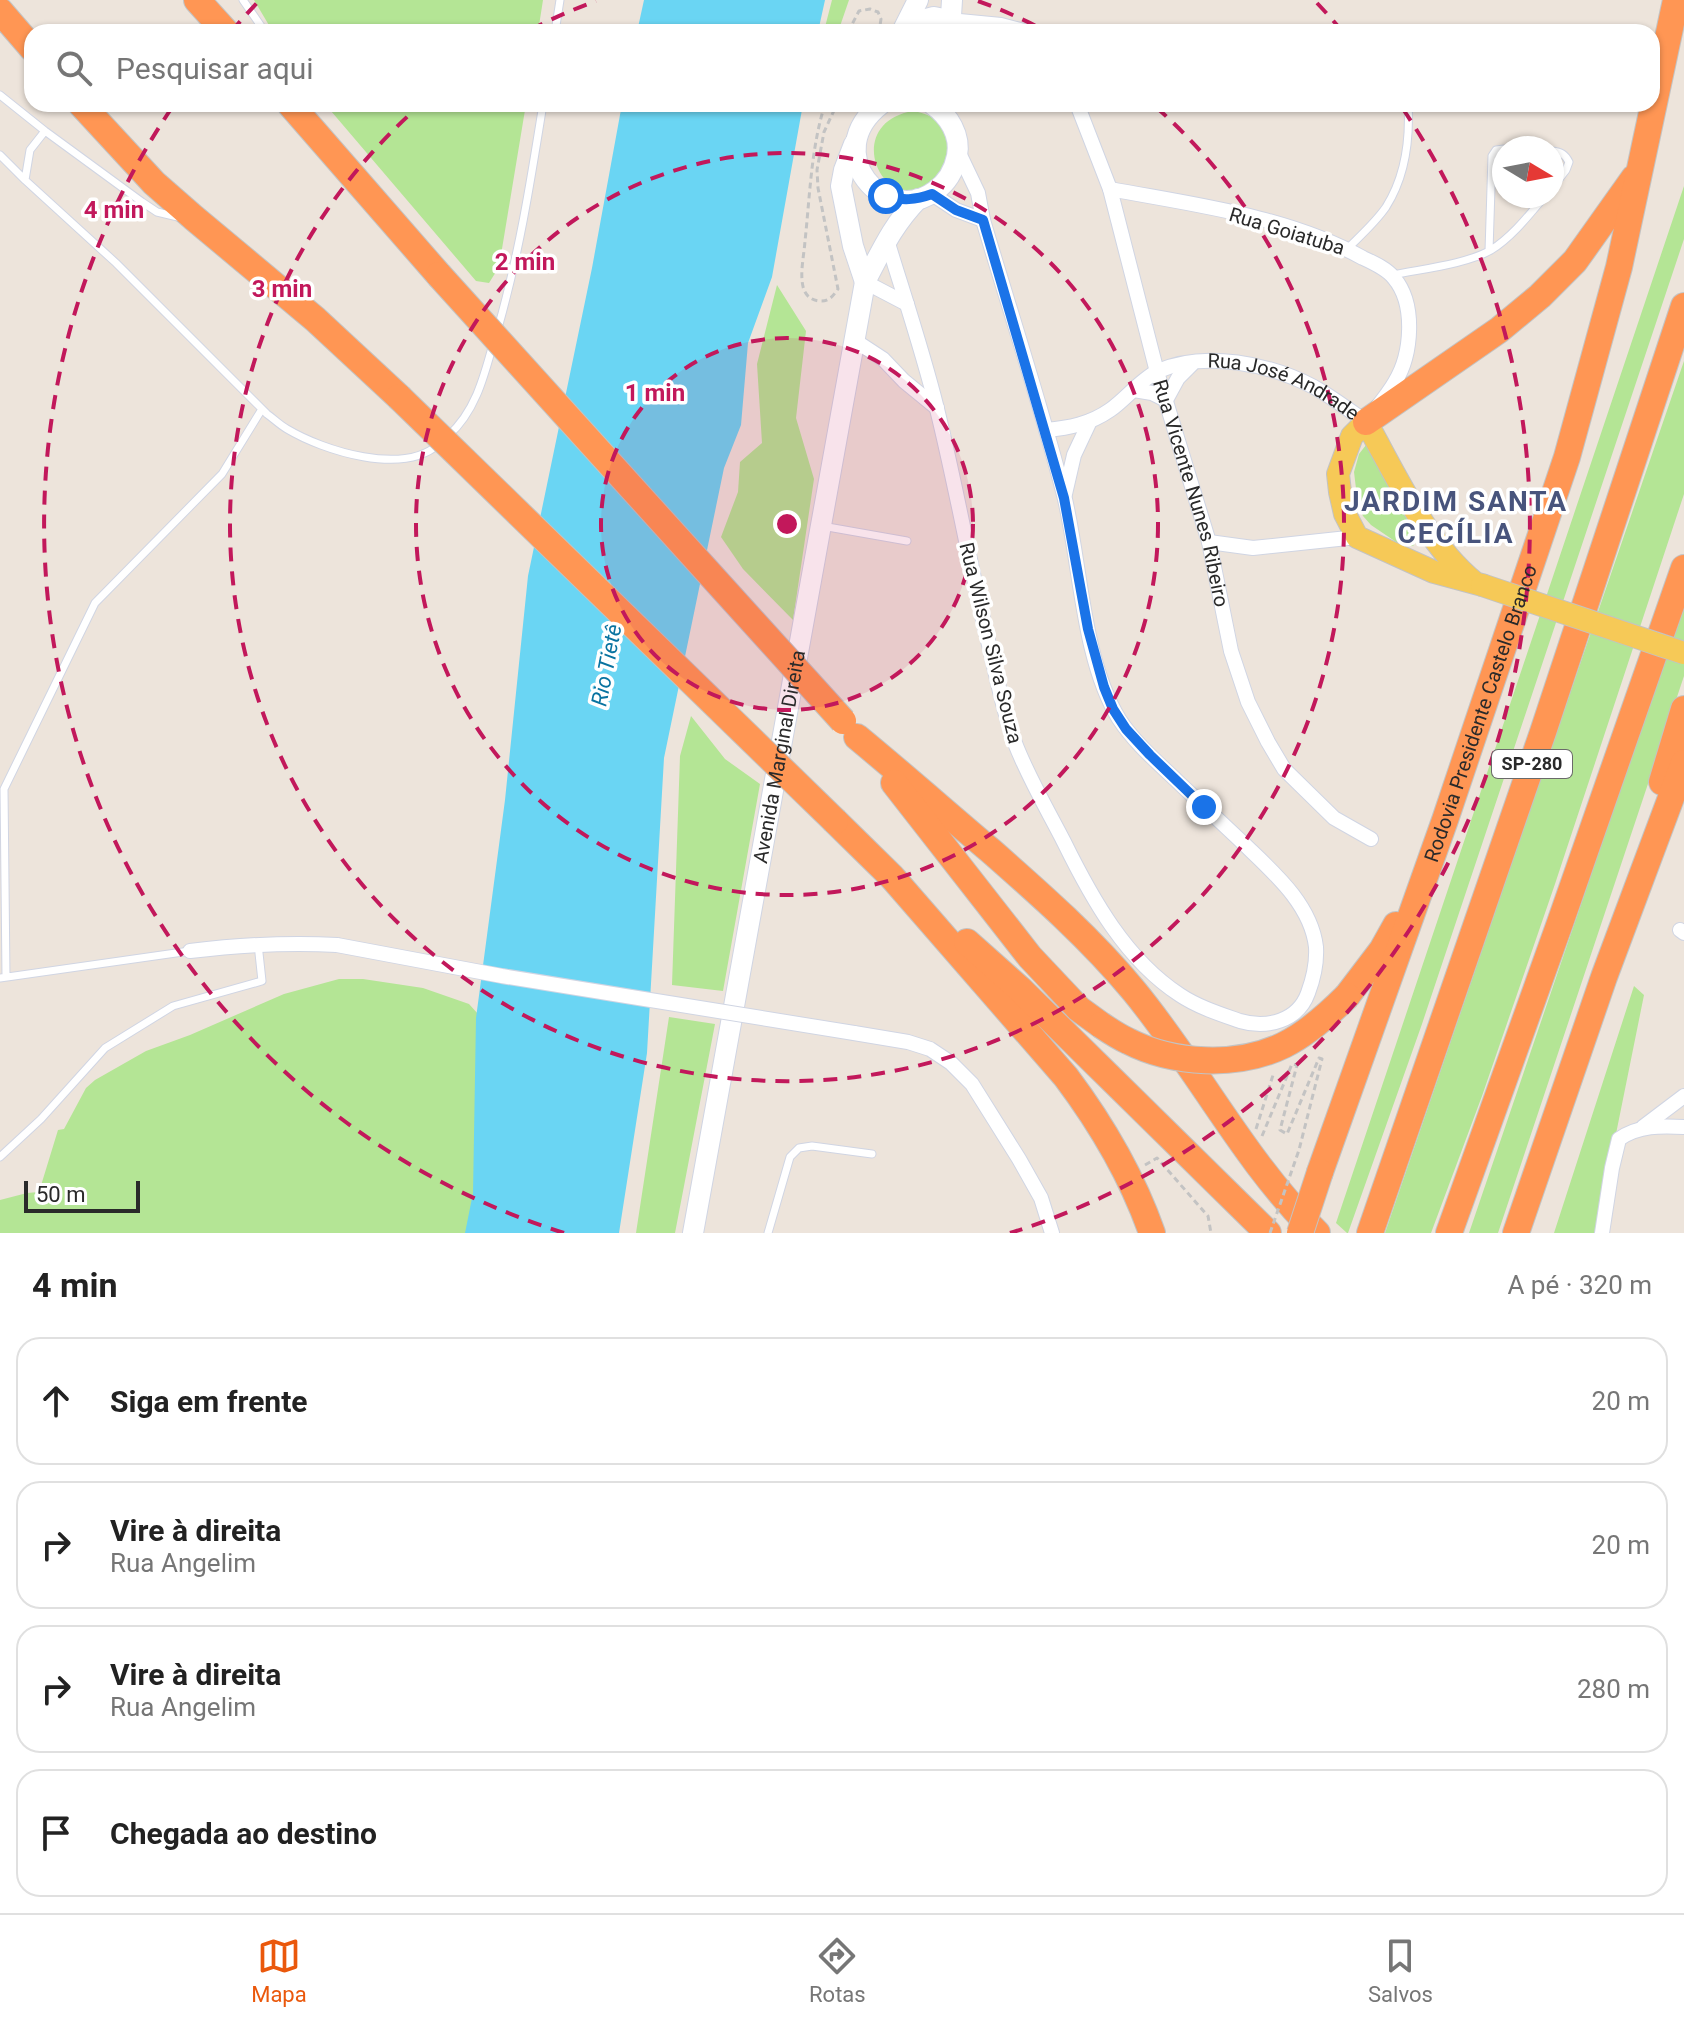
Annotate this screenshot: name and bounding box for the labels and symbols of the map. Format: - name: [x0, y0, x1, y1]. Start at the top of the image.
- north arrow: [1492, 136, 1564, 208]
- route start: [868, 178, 904, 214]
- text: 4 min: [84, 196, 144, 224]
- street label: Rua Goiatuba: [1226, 202, 1348, 260]
- text: 2 min: [495, 248, 555, 276]
- text: 3 min: [252, 275, 312, 303]
- street label: Rua José Andrade: [1208, 349, 1364, 425]
- street label: Rua Vicente Nunes Ribeiro: [1148, 376, 1234, 609]
- text: 1 min: [625, 379, 685, 407]
- district label: JARDIM SANTA CECÍLIA: [1344, 485, 1568, 550]
- centre of rings: [773, 510, 801, 538]
- street label: Rua Wilson Silva Souza: [954, 540, 1028, 746]
- street label: Rodovia Presidente Castelo Branco: [1419, 562, 1542, 865]
- water label: Rio Tietê: [586, 622, 627, 708]
- street label: Avenida Marginal Direita: [748, 648, 810, 865]
- road number: SP-280: [1492, 750, 1572, 778]
- route end: [1186, 789, 1222, 825]
- scale bar: [24, 1177, 140, 1213]

